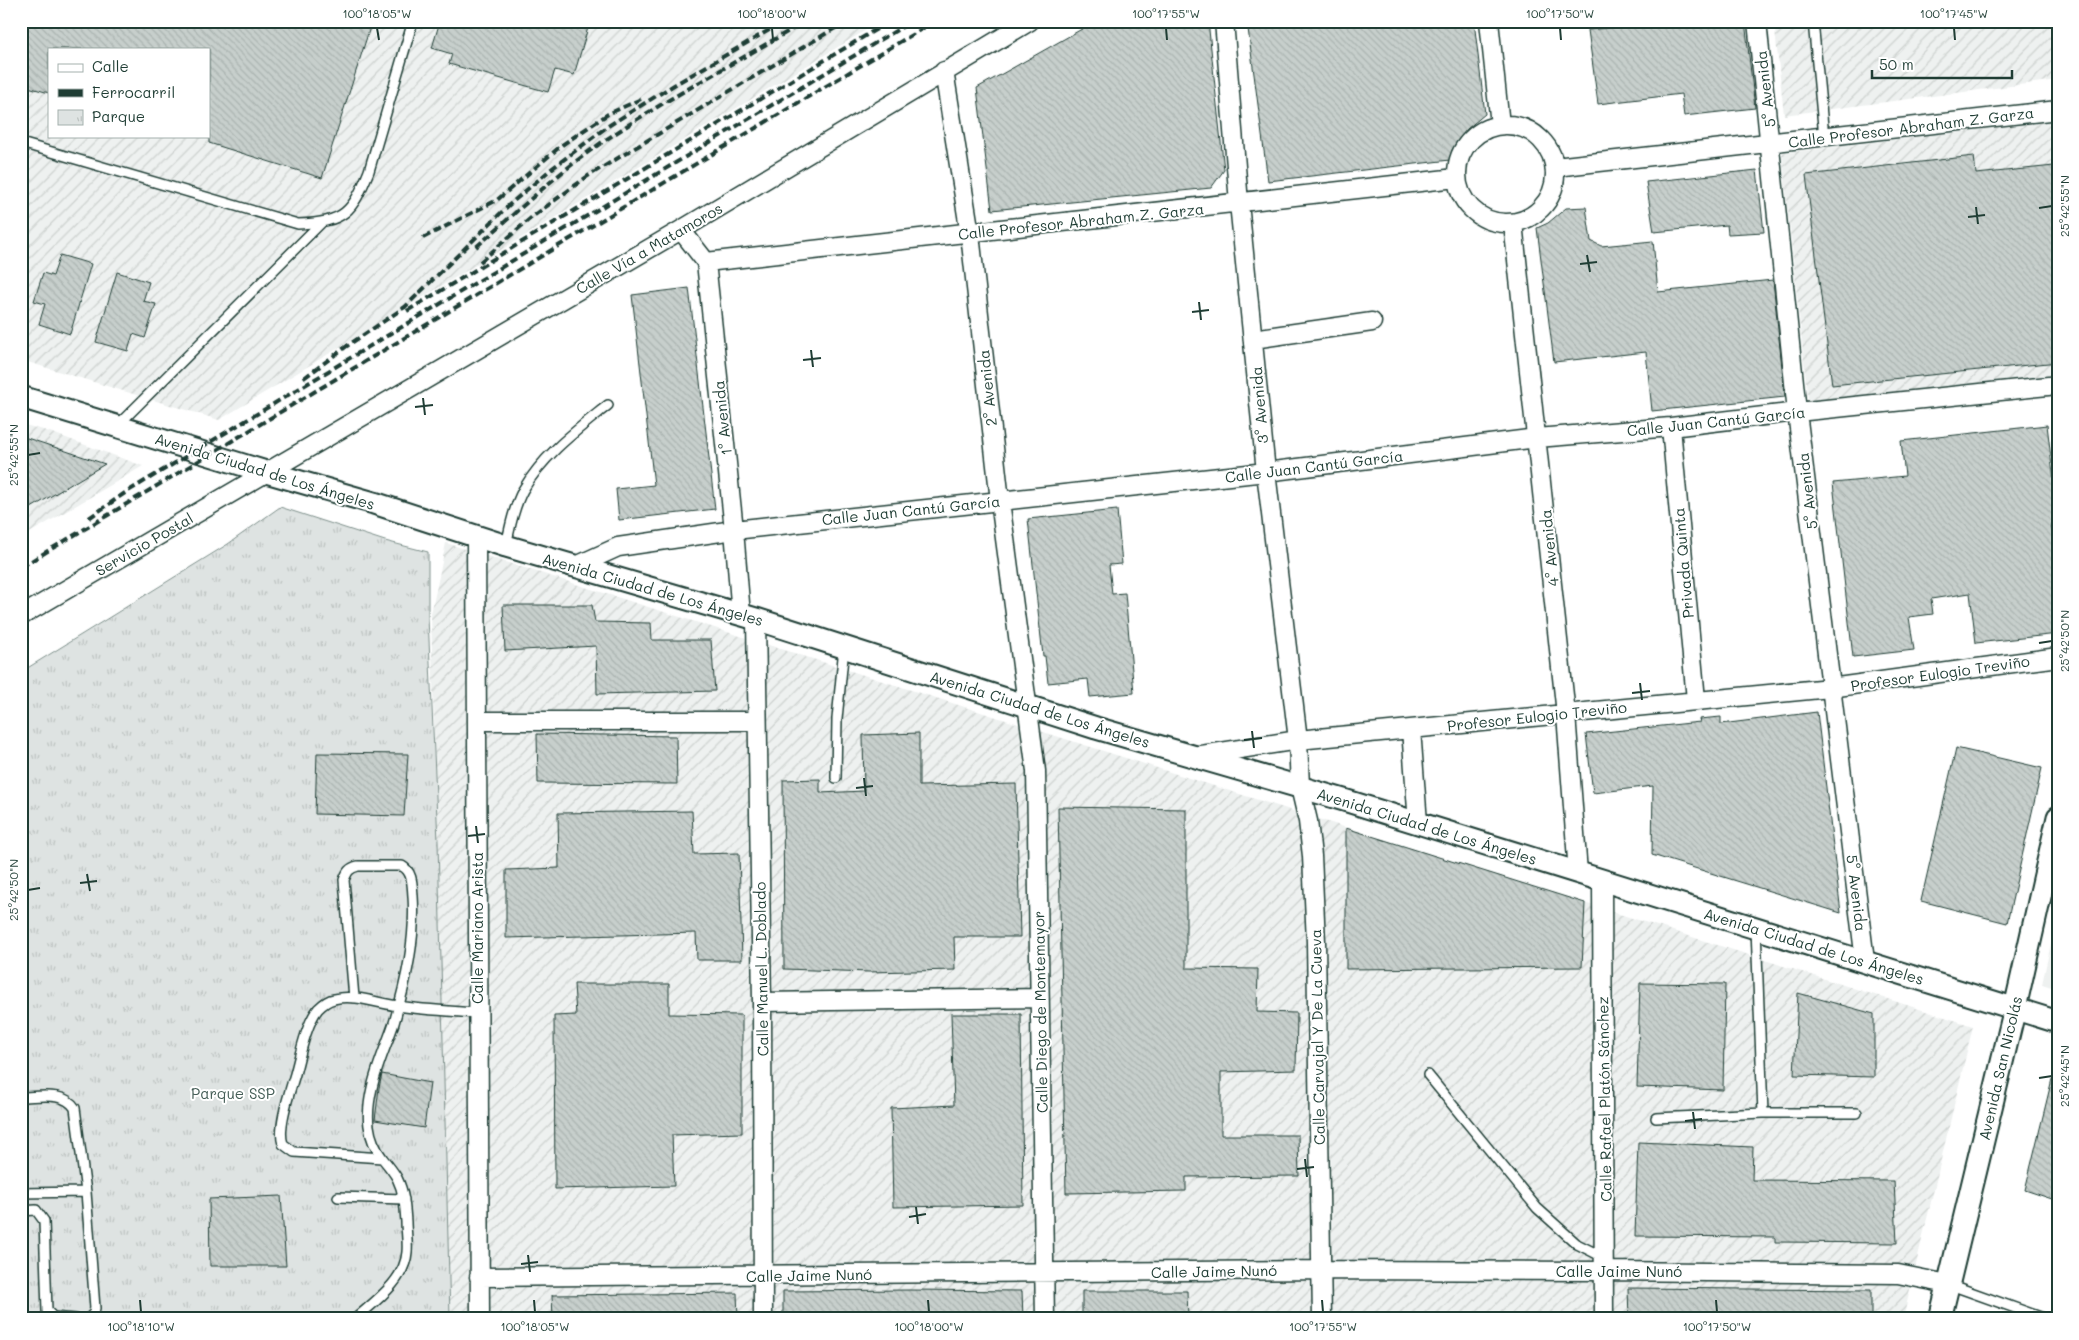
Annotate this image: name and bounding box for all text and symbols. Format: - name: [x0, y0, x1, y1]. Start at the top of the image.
- text: 100°18'05"W: [342, 5, 412, 21]
- text: 100°18'00"W: [737, 5, 807, 21]
- text: 100°17'55"W: [1132, 5, 1200, 21]
- text: 100°17'50"W: [1526, 5, 1594, 21]
- text: 100°17'45"W: [1920, 5, 1988, 21]
- legend: [48, 48, 210, 138]
- scale bar: [1872, 48, 2012, 80]
- street label: 5° Avenida: [1750, 49, 1780, 129]
- text: 50 m: [1879, 54, 1914, 74]
- text: Calle: [92, 56, 129, 76]
- text: Ferrocarril: [92, 82, 175, 102]
- street label: Calle Profesor Abraham Z. Garza: [1787, 102, 2035, 152]
- text: Parque: [92, 106, 145, 126]
- text: 25°42'55"N: [2056, 175, 2072, 237]
- street label: Calle Vía a Matamoros: [572, 198, 726, 298]
- street label: Calle Profesor Abraham Z. Garza: [957, 198, 1205, 244]
- street label: 2° Avenida: [973, 349, 1001, 427]
- street label: 3° Avenida: [1246, 366, 1272, 444]
- street label: 1° Avenida: [708, 380, 736, 456]
- street label: Calle Juan Cantú García: [1626, 402, 1806, 440]
- text: 25°42'55"N: [5, 424, 21, 486]
- street label: Avenida Ciudad de Los Ángeles: [153, 428, 377, 514]
- street label: Calle Juan Cantú García: [1224, 445, 1404, 487]
- street label: 5° Avenida: [1792, 451, 1822, 531]
- street label: Calle Juan Cantú García: [821, 491, 1001, 529]
- street label: Privada Quinta: [1668, 507, 1698, 619]
- street label: Servicio Postal: [91, 508, 197, 580]
- street label: 4° Avenida: [1535, 509, 1563, 587]
- street label: Avenida Ciudad de Los Ángeles: [540, 548, 766, 630]
- text: 25°42'50"N: [2056, 610, 2072, 672]
- street label: Profesor Eulogio Treviño: [1849, 651, 2031, 695]
- street label: Avenida Ciudad de Los Ángeles: [928, 666, 1152, 752]
- street label: Profesor Eulogio Treviño: [1446, 697, 1628, 735]
- street label: Avenida Ciudad de Los Ángeles: [1315, 783, 1539, 869]
- street label: Calle Mariano Arista: [467, 852, 487, 1004]
- street label: 5° Avenida: [1842, 853, 1872, 933]
- text: 25°42'50"N: [5, 859, 21, 921]
- street label: Calle Manuel L. Doblado: [749, 881, 773, 1057]
- street label: Avenida Ciudad de Los Ángeles: [1702, 903, 1926, 989]
- street label: Calle Diego de Montemayor: [1028, 911, 1052, 1113]
- street label: Calle Carvajal Y De La Cueva: [1305, 929, 1329, 1145]
- street label: Avenida San Nicolás: [1974, 994, 2026, 1142]
- street label: Calle Rafael Platón Sánchez: [1592, 996, 1616, 1202]
- text: 25°42'45"N: [2056, 1045, 2072, 1107]
- park label: Parque SSP: [191, 1083, 275, 1103]
- street label: Calle Jaime Nunó: [1151, 1260, 1277, 1282]
- street label: Calle Jaime Nunó: [1556, 1261, 1682, 1281]
- street label: Calle Jaime Nunó: [746, 1264, 872, 1286]
- text: 100°18'10"W: [107, 1318, 175, 1334]
- text: 100°18'05"W: [500, 1318, 570, 1334]
- text: 100°18'00"W: [894, 1318, 964, 1334]
- text: 100°17'55"W: [1289, 1318, 1357, 1334]
- text: 100°17'50"W: [1683, 1318, 1751, 1334]

